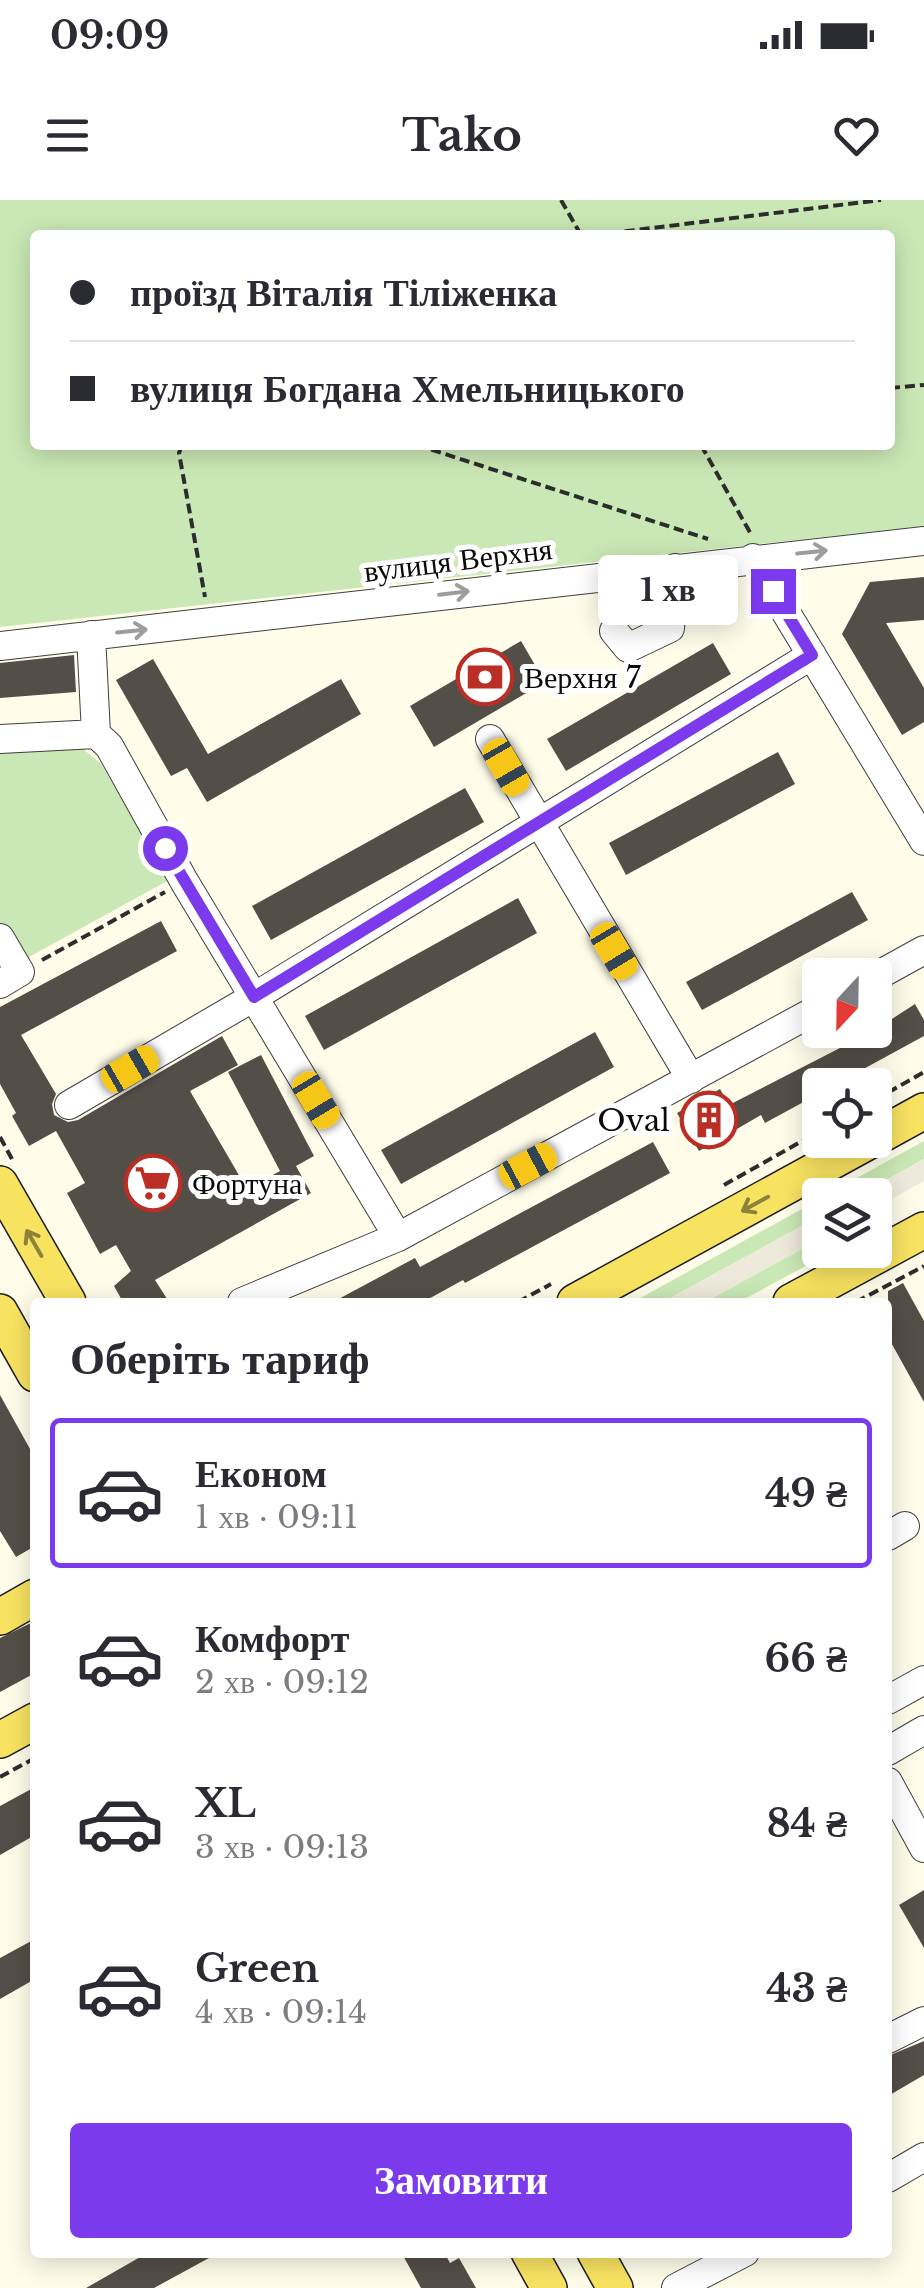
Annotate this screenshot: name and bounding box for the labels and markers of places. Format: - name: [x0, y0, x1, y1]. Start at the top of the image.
- bank icon: Верхня 7: [455, 647, 515, 707]
- place label: Верхня 7: [524, 659, 642, 696]
- building icon: Oval: [679, 1090, 739, 1150]
- place label: Oval: [597, 1102, 670, 1139]
- supermarket icon: Фортуна: [123, 1153, 183, 1213]
- place label: Фортуна: [192, 1165, 302, 1202]

